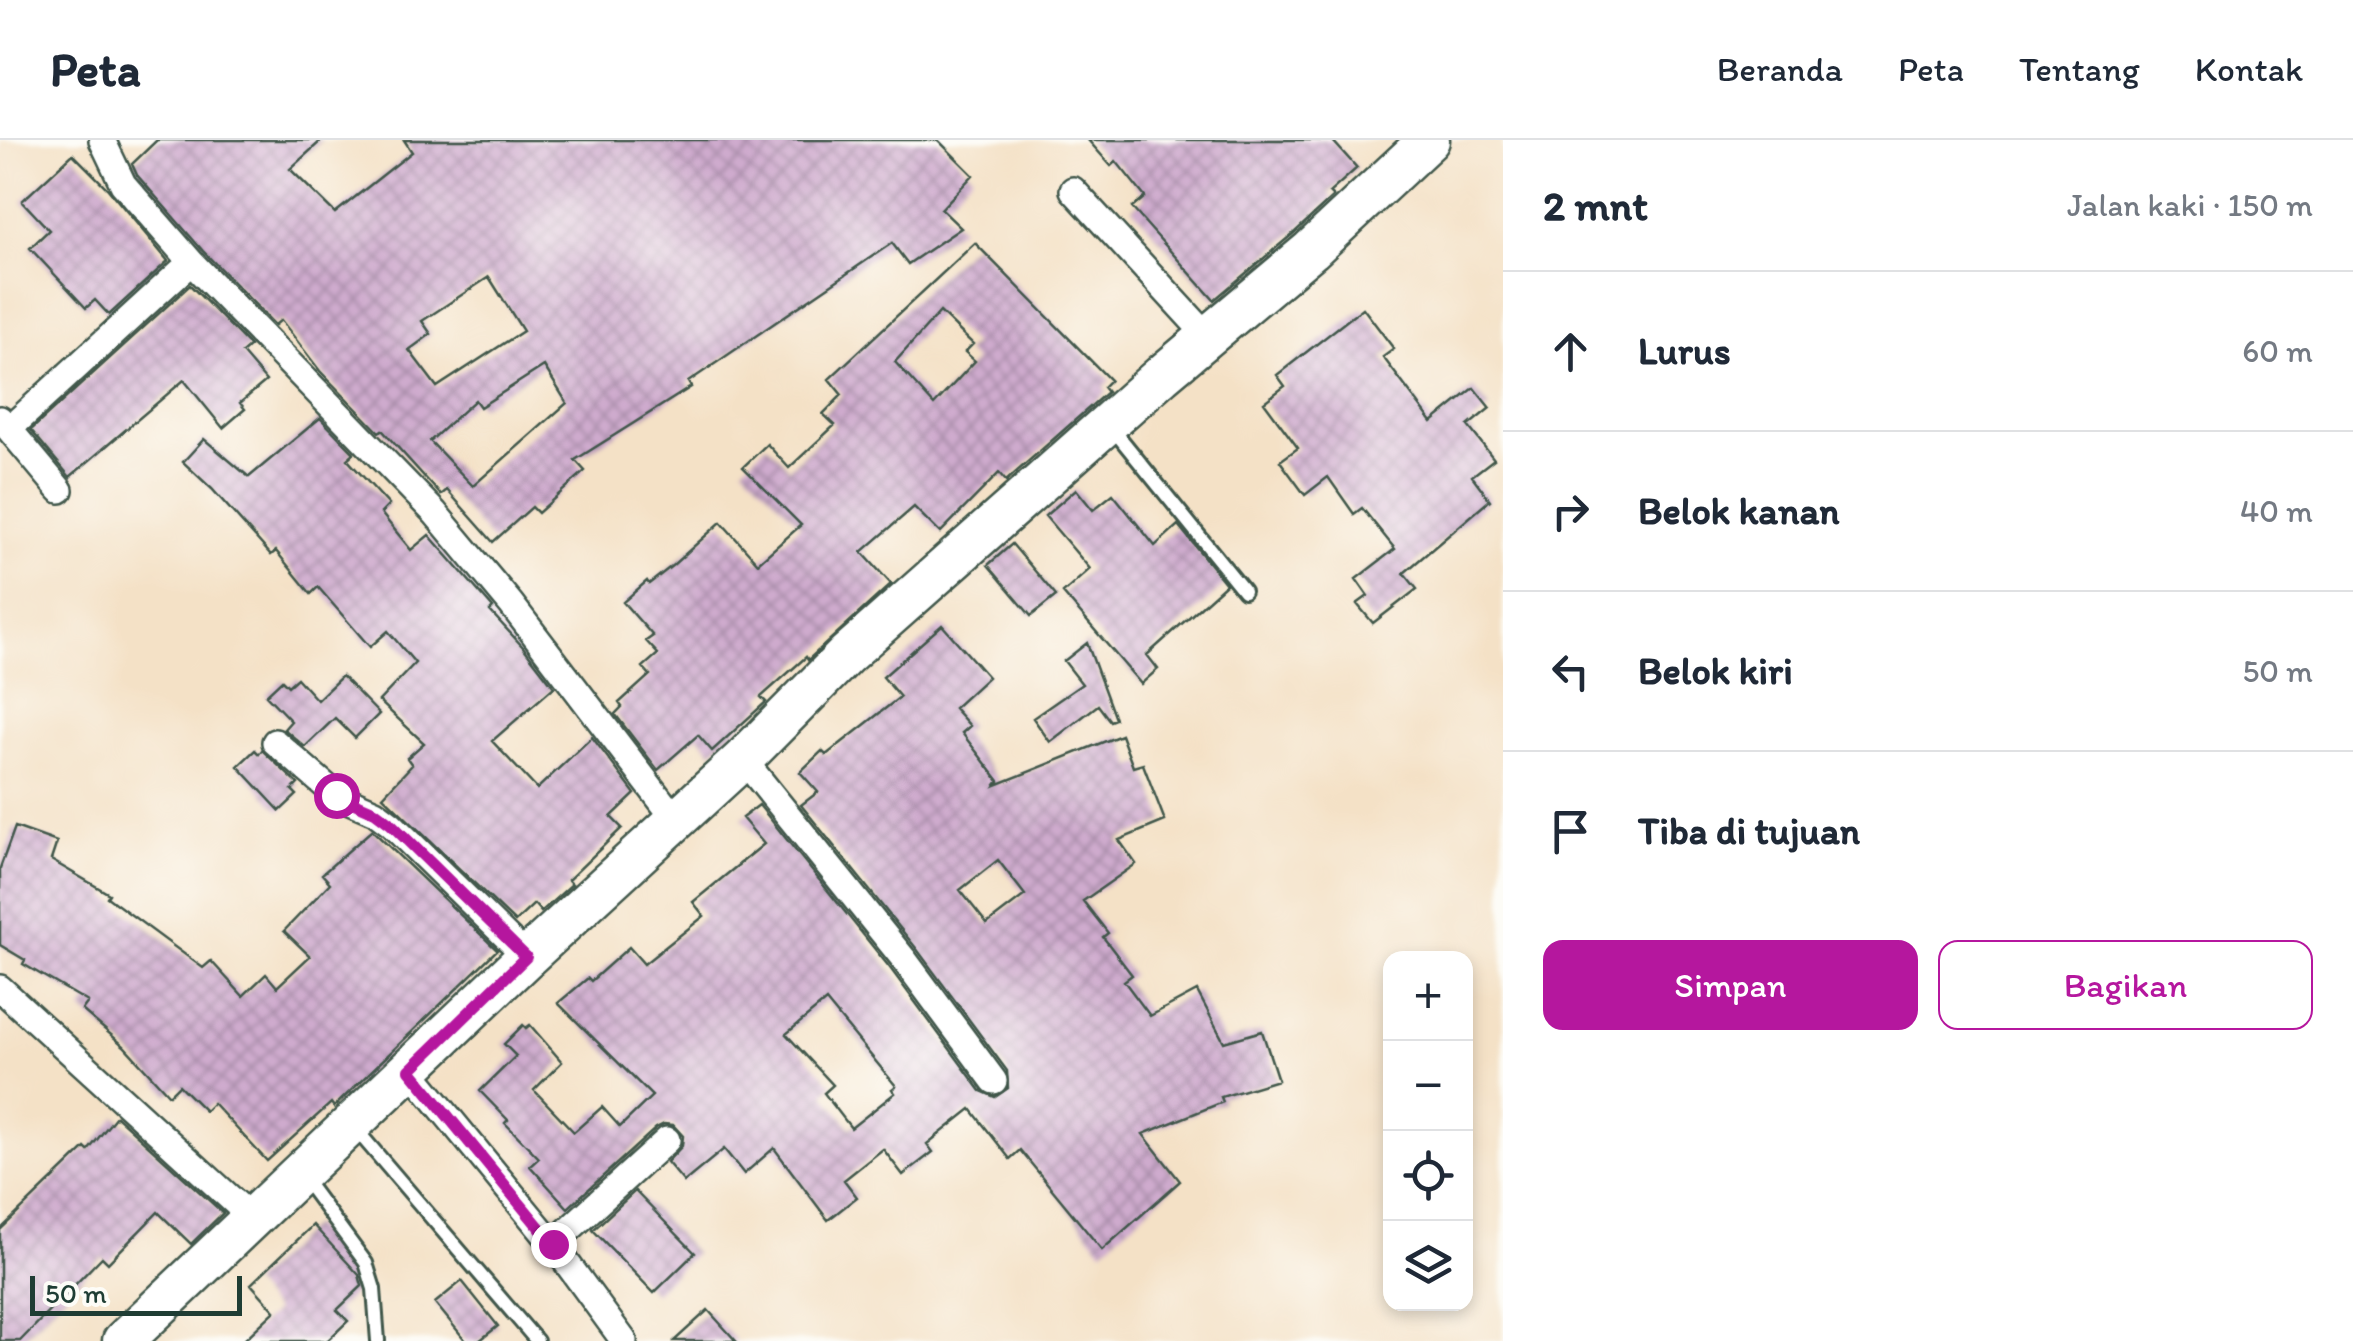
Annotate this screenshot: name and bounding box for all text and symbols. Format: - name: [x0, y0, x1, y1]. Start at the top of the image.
- text: Peta: [50, 40, 141, 98]
- text: Beranda: [1717, 48, 1843, 90]
- text: Peta: [1898, 48, 1964, 90]
- text: Tentang: [2019, 48, 2140, 90]
- text: Kontak: [2195, 48, 2303, 90]
- text: 2 mnt: [1543, 180, 1648, 231]
- text: Jalan kaki · 150 m: [2067, 186, 2313, 224]
- icon: ahead: [1543, 324, 1598, 379]
- text: Lurus: [1638, 328, 1731, 374]
- text: 60 m: [2242, 332, 2313, 370]
- icon: right: [1543, 484, 1598, 539]
- text: Belok kanan: [1638, 488, 1840, 534]
- text: 40 m: [2240, 492, 2313, 530]
- icon: left: [1543, 644, 1598, 699]
- text: Belok kiri: [1638, 648, 1793, 694]
- text: 50 m: [2242, 652, 2313, 690]
- route start: [314, 773, 360, 819]
- icon: arrive: [1543, 804, 1598, 859]
- text: Tiba di tujuan: [1638, 808, 1860, 854]
- button: Simpan: [1543, 940, 1918, 1030]
- button: Bagikan: [1938, 940, 2313, 1030]
- map controls: [1383, 951, 1473, 1311]
- button: +: [1383, 951, 1473, 1041]
- button: −: [1383, 1041, 1473, 1131]
- button: locate: [1383, 1131, 1473, 1221]
- button: layers: [1383, 1221, 1473, 1311]
- route end: [531, 1222, 577, 1268]
- scale bar: [30, 1271, 242, 1316]
- text: 50 m: [45, 1276, 107, 1310]

